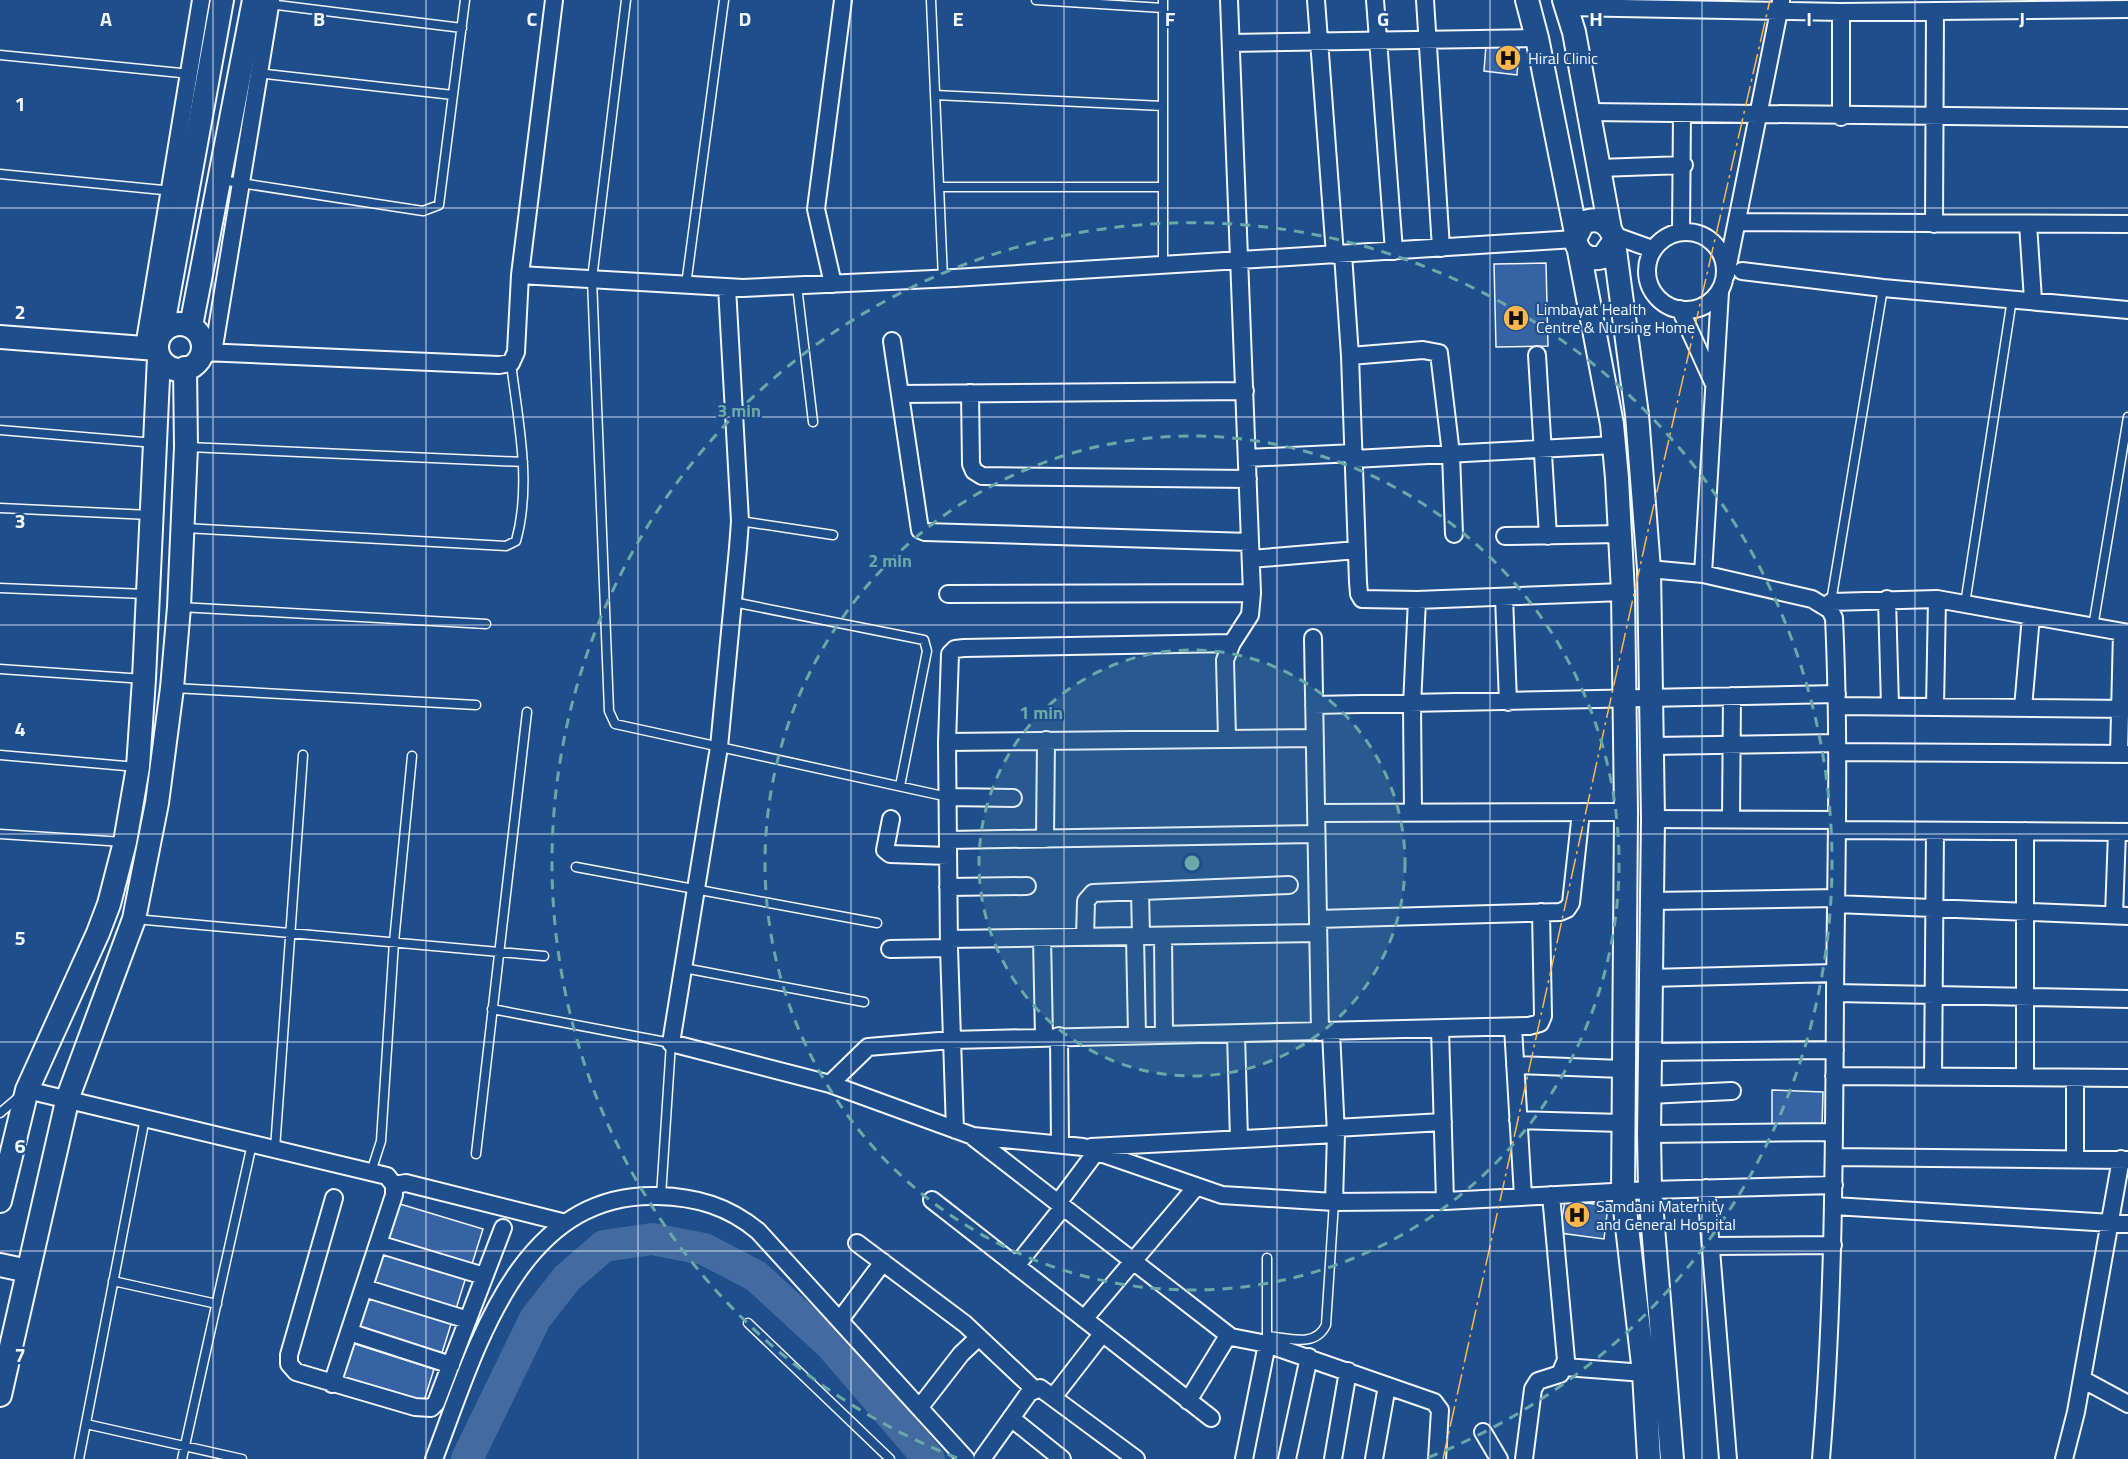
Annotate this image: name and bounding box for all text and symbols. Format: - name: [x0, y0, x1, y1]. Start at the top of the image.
- text: A: [100, 3, 112, 34]
- text: B: [313, 3, 325, 34]
- text: C: [527, 3, 538, 34]
- text: D: [739, 3, 751, 34]
- text: E: [952, 3, 964, 34]
- text: F: [1165, 3, 1176, 34]
- text: G: [1377, 3, 1389, 34]
- text: H: [1589, 3, 1603, 34]
- text: I: [1806, 3, 1812, 34]
- text: J: [2019, 3, 2025, 34]
- hospital icon: Hiral Clinic: [1493, 43, 1523, 73]
- place label: Hiral Clinic: [1528, 46, 1598, 70]
- text: 1: [14, 88, 26, 119]
- text: 2: [14, 296, 26, 327]
- place label: Limbayat Health Centre & Nursing Home: [1536, 297, 1695, 339]
- hospital icon: Limbayat Health Centre & Nursing Home: [1501, 303, 1531, 333]
- text: 3 min: [717, 397, 761, 424]
- text: 3: [14, 505, 26, 536]
- text: 2 min: [868, 547, 912, 574]
- text: 1 min: [1019, 699, 1063, 726]
- text: 4: [14, 713, 26, 744]
- centre of rings: [1182, 853, 1202, 873]
- text: 5: [14, 922, 26, 953]
- text: 6: [14, 1130, 26, 1161]
- place label: Samdani Maternity and General Hospital: [1596, 1194, 1736, 1236]
- hospital icon: Samdani Maternity and General Hospital: [1562, 1200, 1592, 1230]
- text: 7: [14, 1339, 26, 1370]

